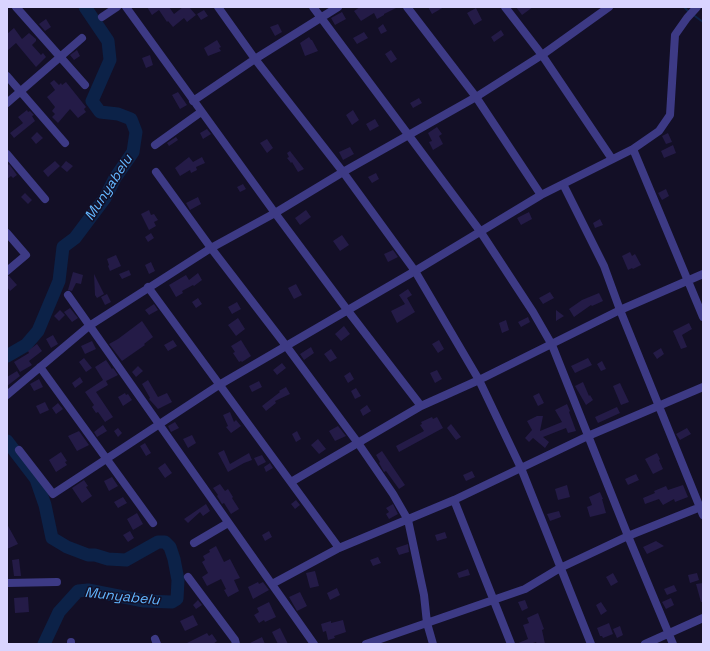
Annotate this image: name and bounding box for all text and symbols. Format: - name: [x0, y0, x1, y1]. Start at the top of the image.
- water label: Munyabelu: [82, 152, 136, 224]
- water label: Munyabelu: [84, 585, 160, 609]

